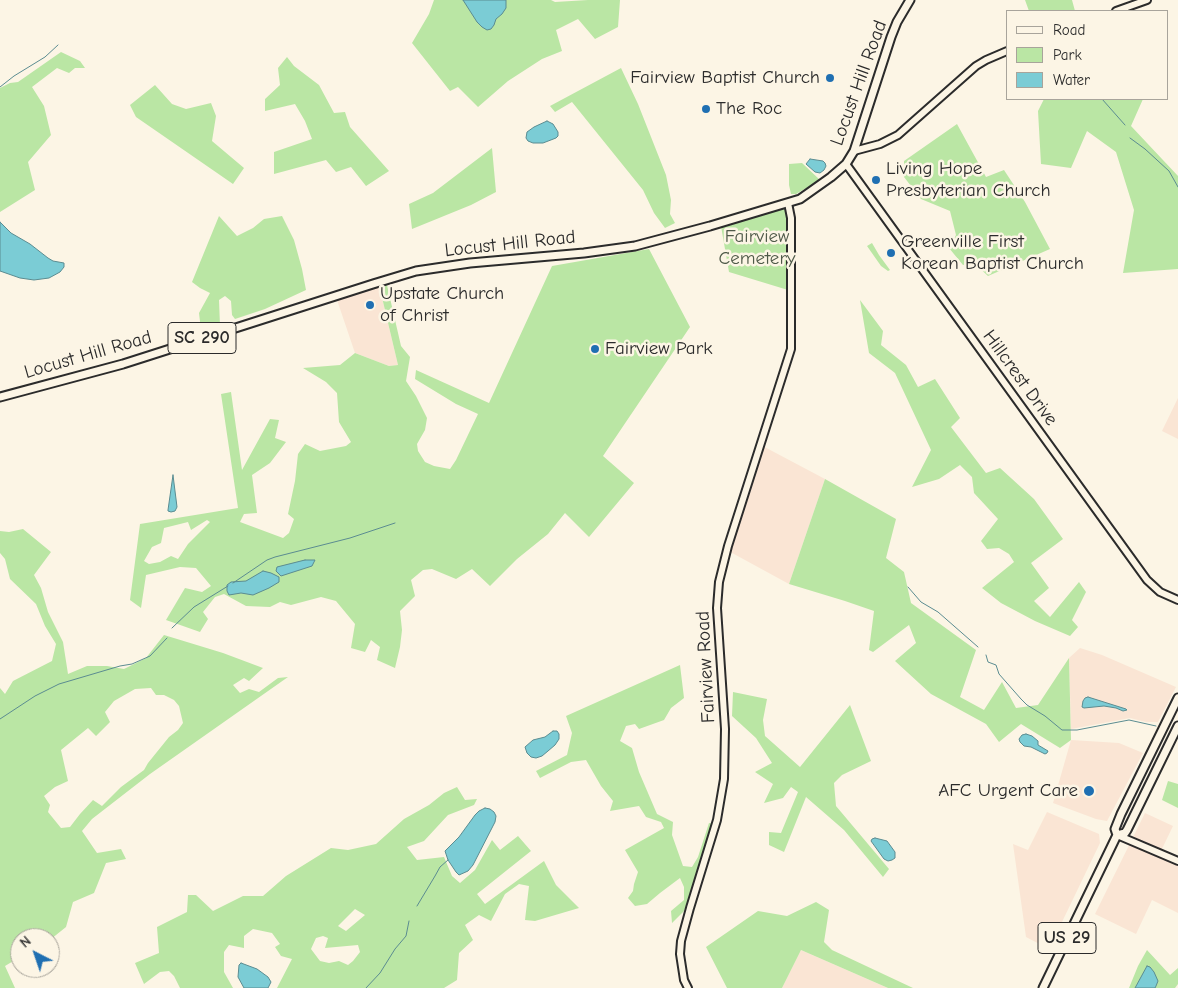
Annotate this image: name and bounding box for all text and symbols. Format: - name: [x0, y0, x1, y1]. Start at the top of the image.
- legend: [1006, 10, 1168, 100]
- street label: Locust Hill Road: [826, 17, 892, 149]
- text: Road: [1053, 21, 1085, 39]
- text: Park: [1053, 46, 1082, 64]
- place label: Fairview Baptist Church: [630, 67, 820, 89]
- text: Water: [1053, 71, 1090, 89]
- marker: Fairview Baptist Church: [824, 72, 836, 84]
- place label: The Roc: [716, 98, 782, 120]
- marker: The Roc: [700, 103, 712, 115]
- place label: Living Hope Presbyterian Church: [886, 158, 1051, 202]
- marker: Living Hope Presbyterian Church: [870, 174, 882, 186]
- street label: Locust Hill Road: [443, 226, 577, 262]
- park label: Fairview Cemetery: [719, 226, 795, 270]
- place label: Greenville First Korean Baptist Church: [901, 231, 1084, 275]
- marker: Greenville First Korean Baptist Church: [885, 247, 897, 259]
- place label: Upstate Church of Christ: [380, 283, 504, 327]
- marker: Upstate Church of Christ: [364, 299, 376, 311]
- road number: SC 290: [168, 322, 236, 353]
- street label: Locust Hill Road: [22, 326, 154, 384]
- street label: Hillcrest Drive: [978, 326, 1062, 430]
- place label: Fairview Park: [605, 338, 712, 360]
- marker: Fairview Park: [589, 343, 601, 355]
- street label: Fairview Road: [692, 610, 720, 724]
- place label: AFC Urgent Care: [938, 780, 1078, 802]
- marker: AFC Urgent Care: [1082, 784, 1096, 798]
- road number: US 29: [1038, 922, 1096, 954]
- north arrow: [10, 928, 60, 978]
- text: N: [16, 933, 35, 951]

